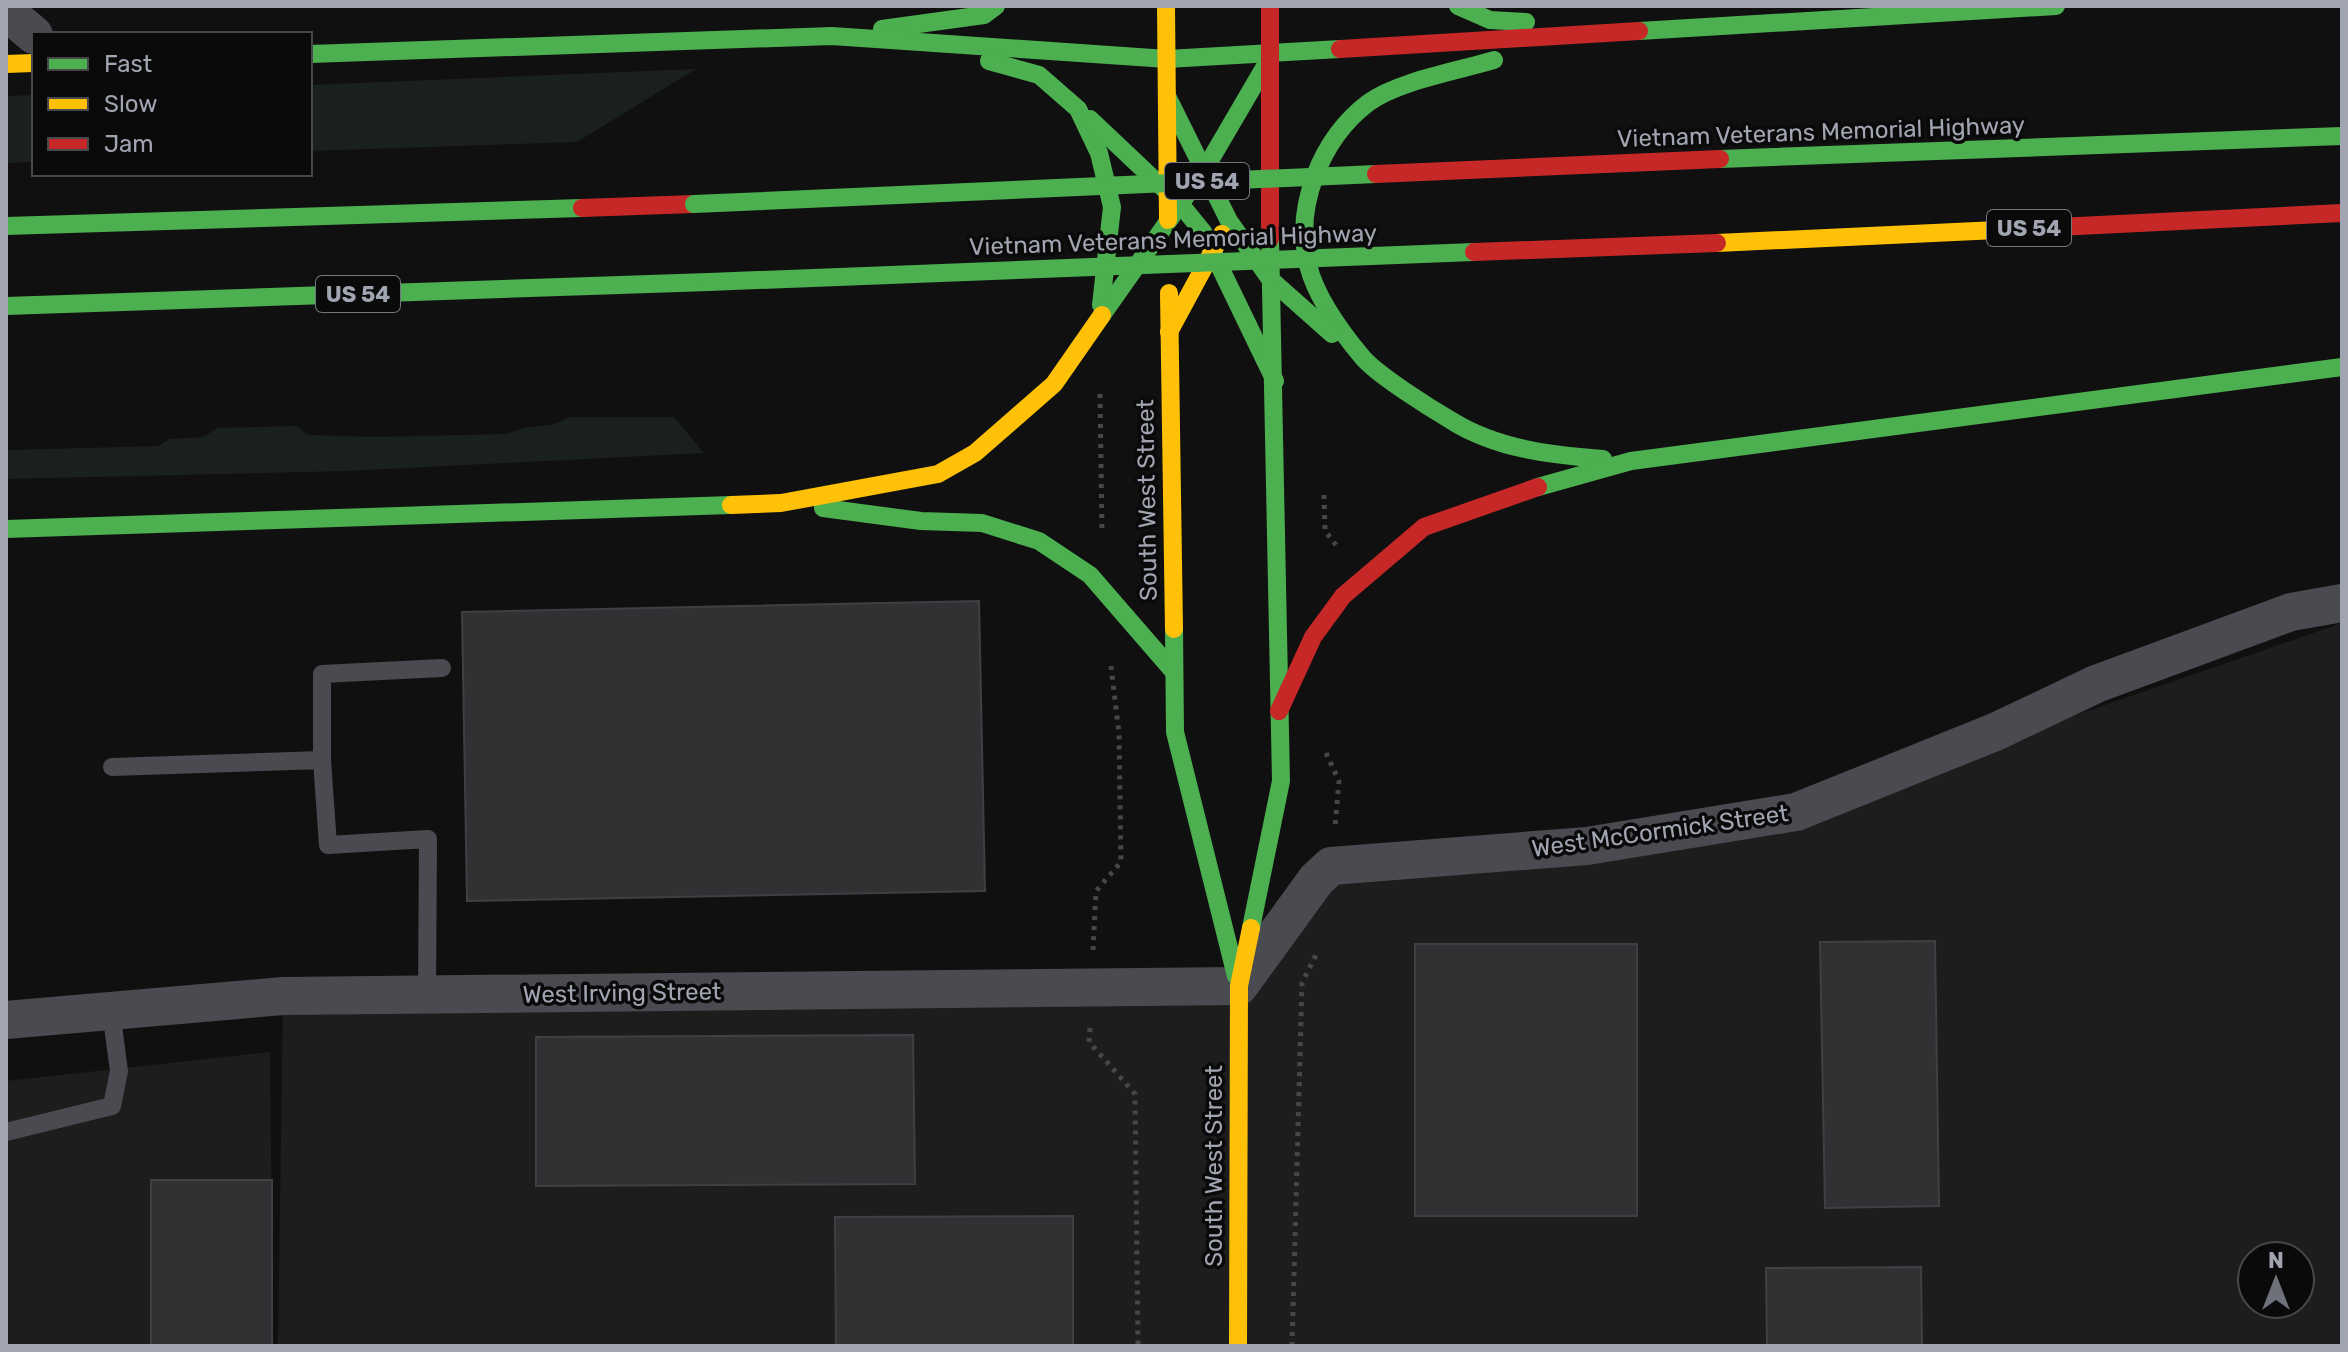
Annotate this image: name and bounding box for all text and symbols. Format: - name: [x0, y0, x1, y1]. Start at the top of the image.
- legend: [32, 32, 312, 176]
- text: Fast: [104, 50, 152, 78]
- text: Slow: [104, 90, 157, 118]
- street label: Vietnam Veterans Memorial Highway: [1616, 111, 2026, 153]
- text: Jam: [104, 130, 154, 158]
- road number: US 54: [1165, 163, 1249, 199]
- road number: US 54: [1987, 210, 2071, 246]
- street label: Vietnam Veterans Memorial Highway: [968, 219, 1378, 261]
- road number: US 54: [316, 276, 400, 312]
- street label: South West Street: [1131, 399, 1163, 601]
- street label: West McCormick Street: [1530, 799, 1790, 863]
- street label: West Irving Street: [522, 977, 722, 1009]
- street label: South West Street: [1200, 1065, 1228, 1267]
- north arrow: [2236, 1240, 2316, 1320]
- text: N: [2268, 1247, 2284, 1274]

